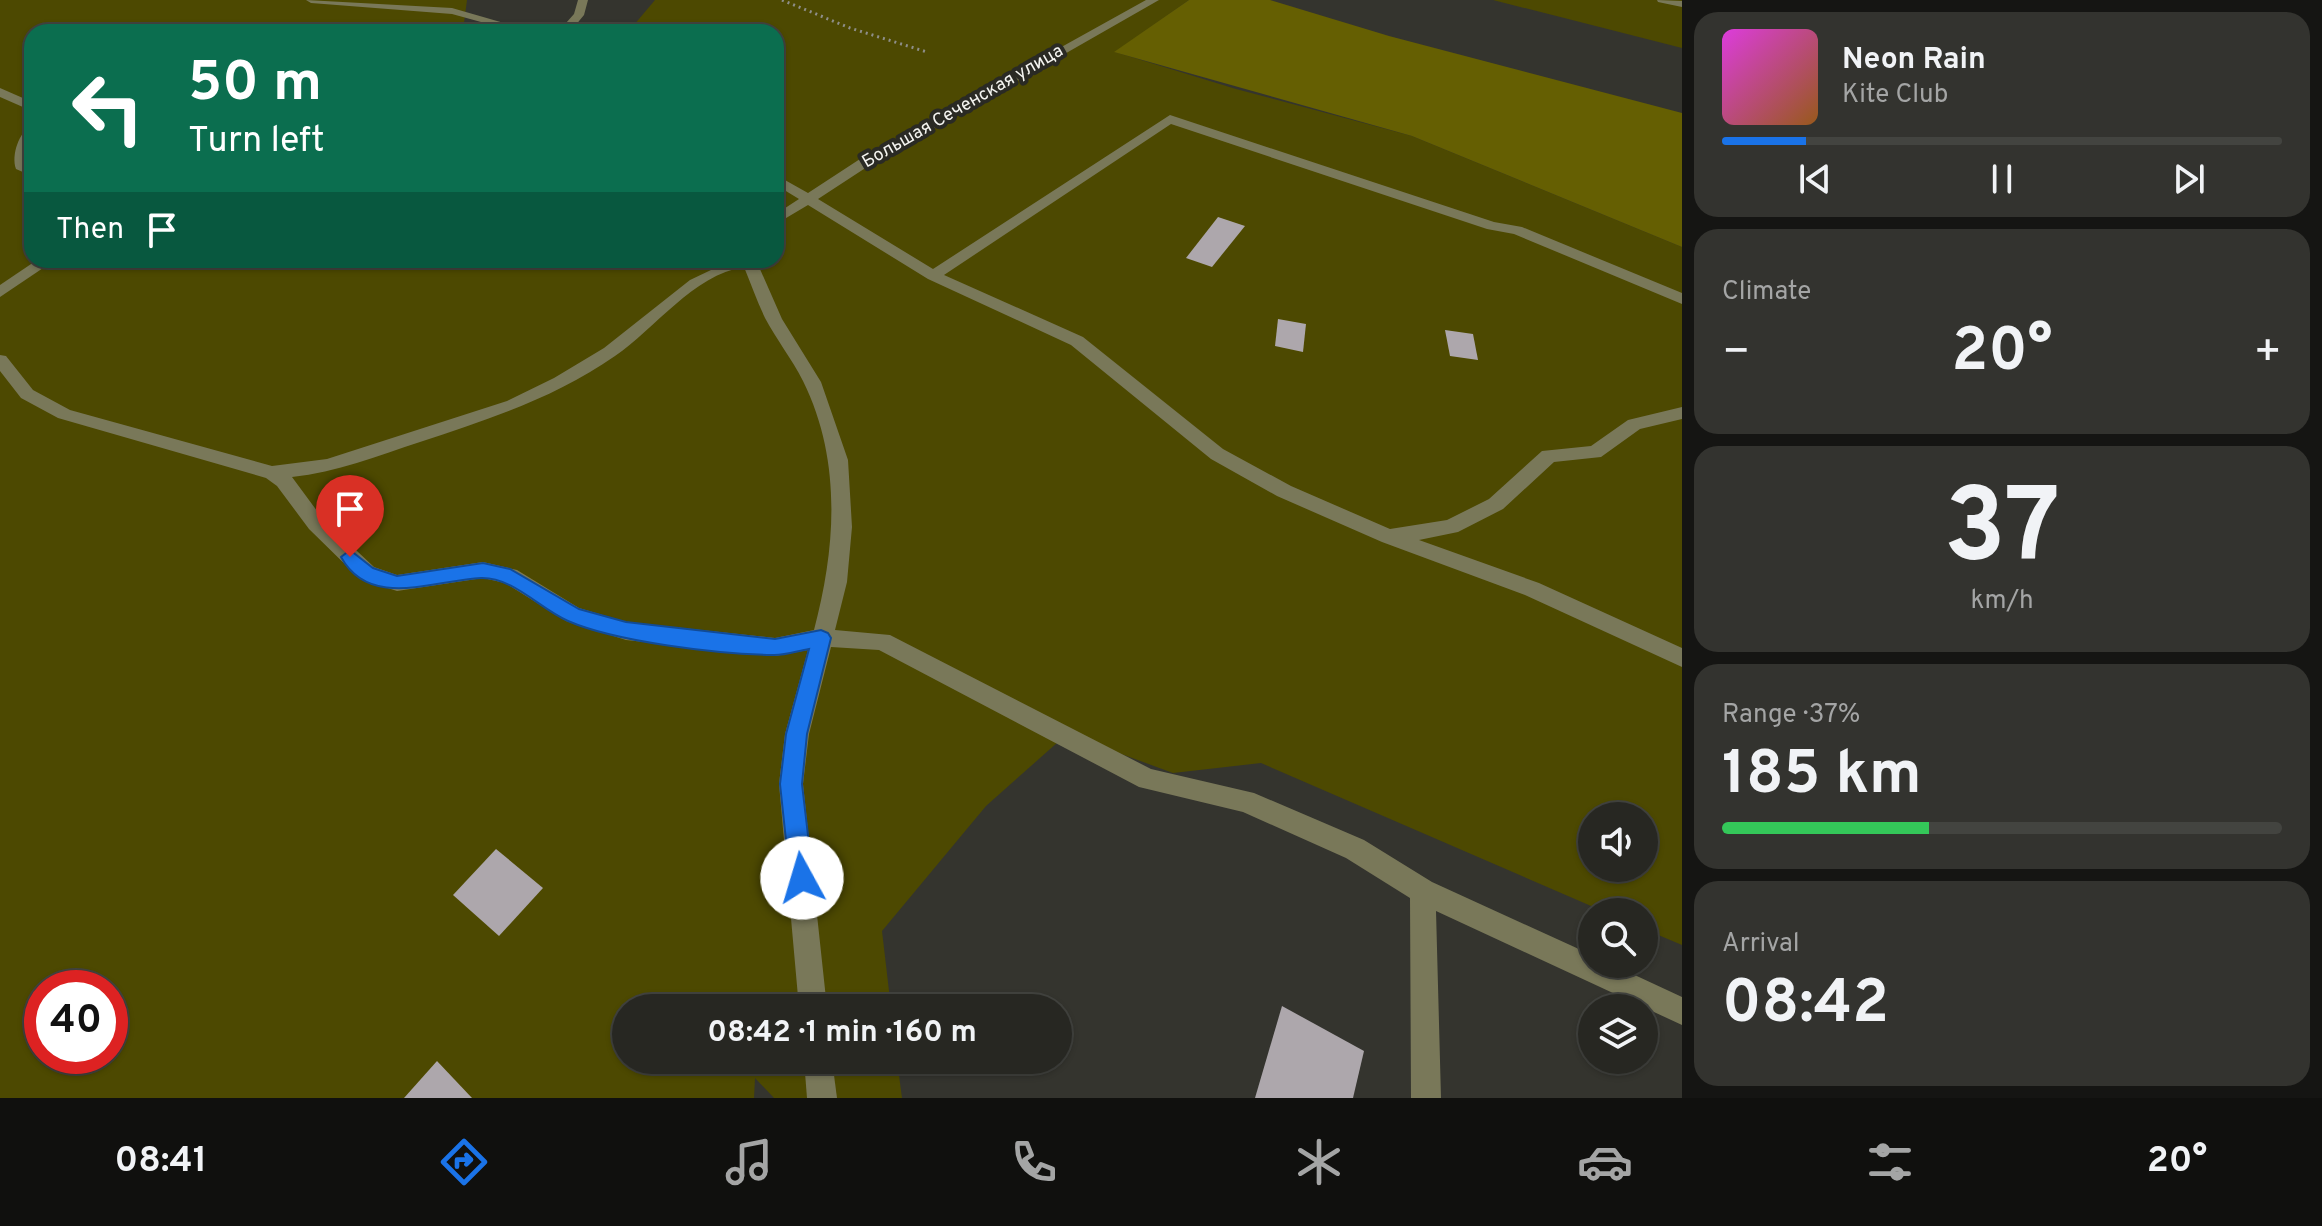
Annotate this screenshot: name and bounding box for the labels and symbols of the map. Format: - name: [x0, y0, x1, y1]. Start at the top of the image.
- street label: Большая Сеченская улица: [858, 40, 1068, 174]
- pin: [316, 475, 384, 557]
- position arrow: [760, 836, 844, 920]
- speed limit sign: 40: [24, 970, 128, 1074]

